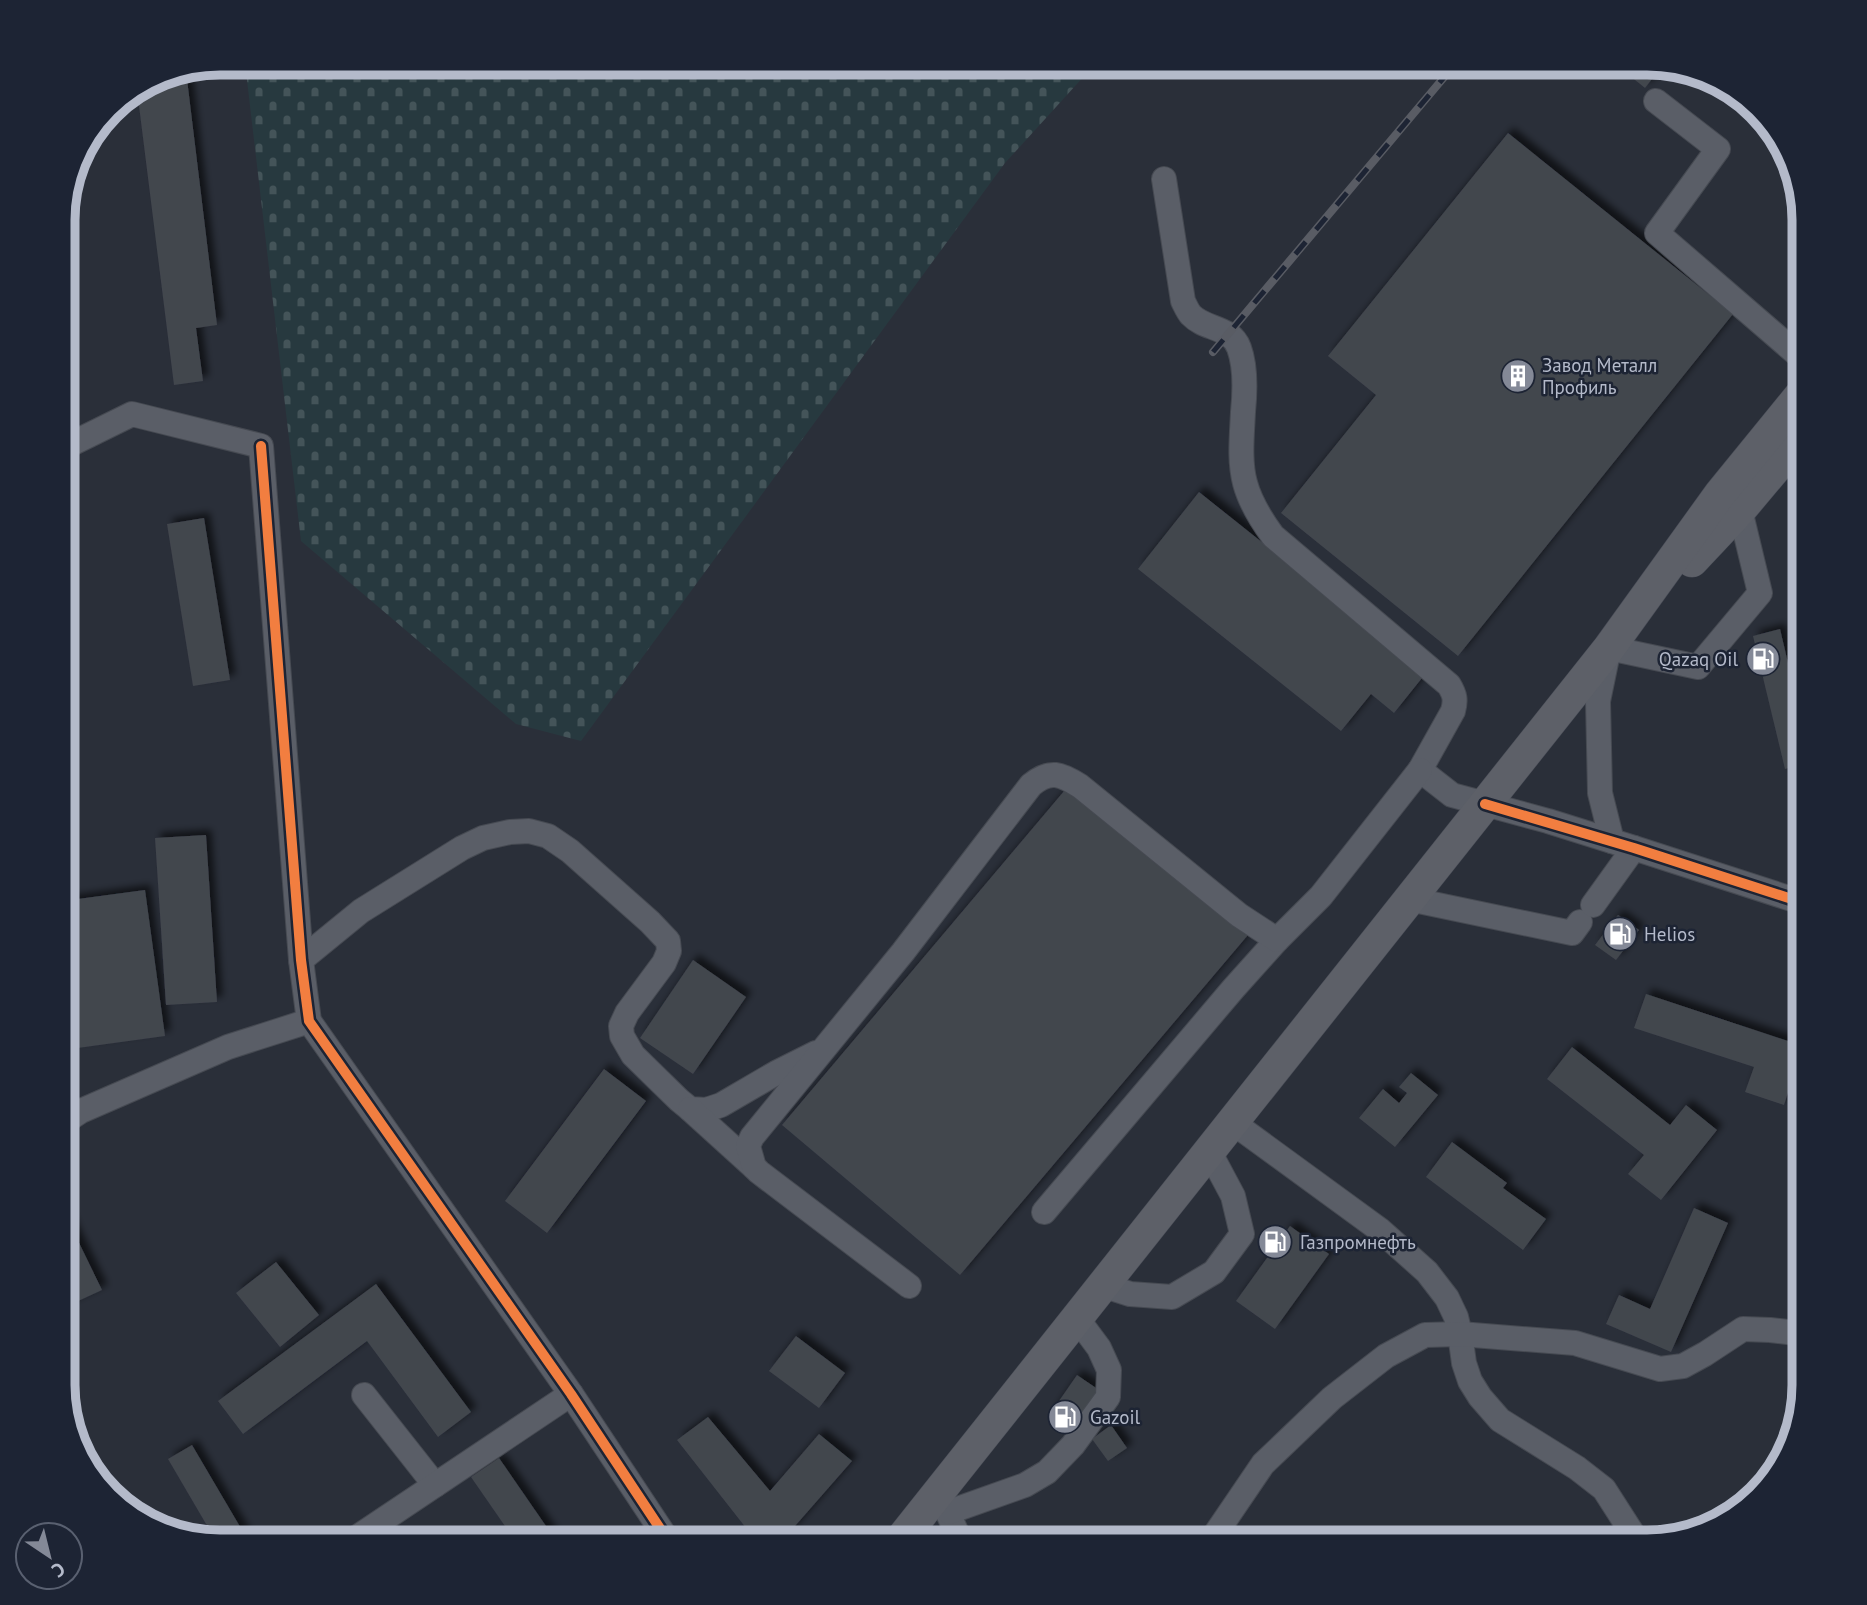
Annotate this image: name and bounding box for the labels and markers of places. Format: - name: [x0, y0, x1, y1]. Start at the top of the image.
- place label: Завод Металл Профиль: [1542, 353, 1657, 399]
- building icon: Завод Металл Профиль: [1499, 357, 1537, 395]
- fuel station icon: Qazaq Oil: [1744, 640, 1782, 678]
- place label: Qazaq Oil: [1659, 647, 1738, 671]
- fuel station icon: Helios: [1601, 915, 1639, 953]
- place label: Helios: [1644, 922, 1695, 946]
- fuel station icon: Газпромнефть: [1256, 1223, 1294, 1261]
- place label: Газпромнефть: [1300, 1230, 1416, 1254]
- fuel station icon: Gazoil: [1046, 1398, 1084, 1436]
- place label: Gazoil: [1090, 1405, 1141, 1429]

